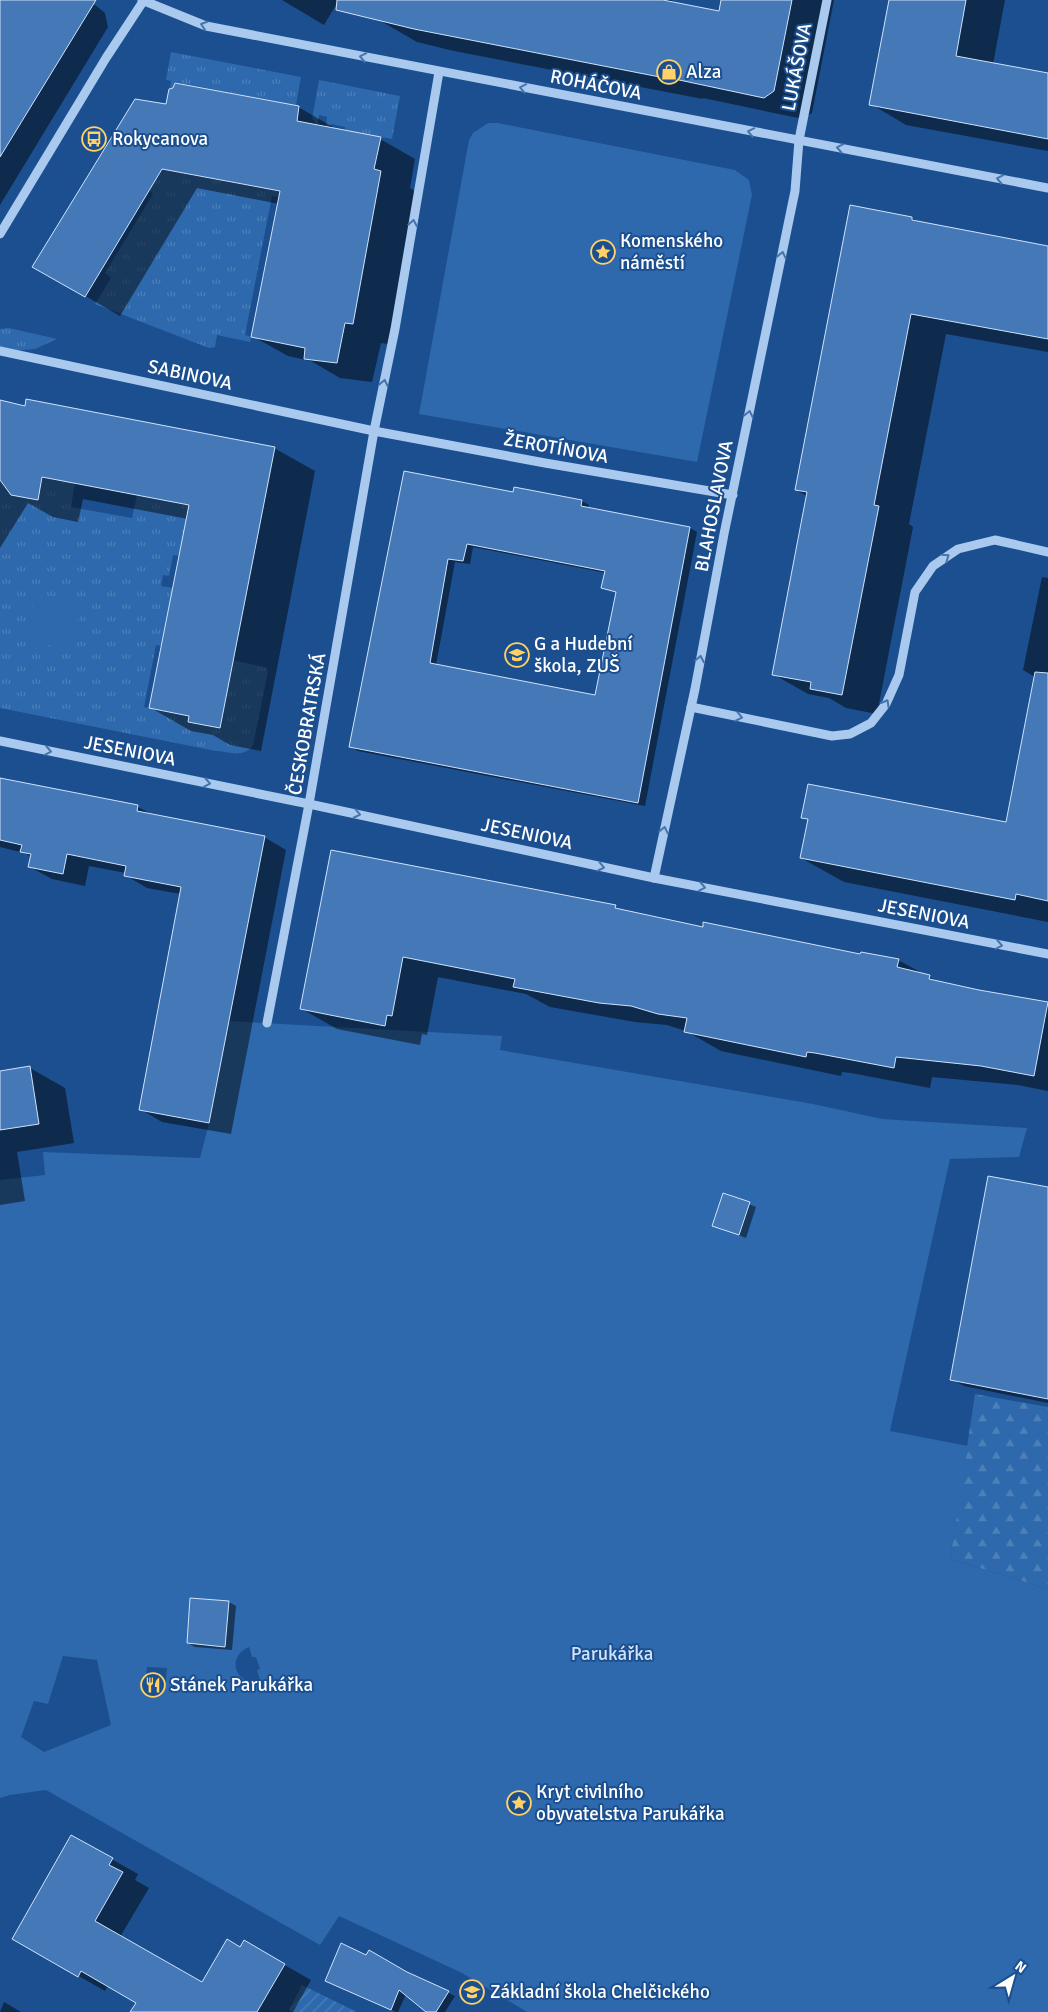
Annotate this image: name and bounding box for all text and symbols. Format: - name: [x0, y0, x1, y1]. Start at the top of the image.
- street label: LUKÁŠOVA: [776, 20, 817, 113]
- one-way arrow: [200, 21, 209, 31]
- one-way arrow: [359, 52, 368, 62]
- shop icon: Alza: [656, 59, 682, 85]
- place label: Alza: [686, 60, 721, 84]
- street label: ROHÁČOVA: [548, 63, 644, 106]
- one-way arrow: [518, 83, 527, 93]
- bus stop icon: Rokycanova: [81, 126, 107, 152]
- place label: Rokycanova: [112, 127, 208, 151]
- one-way arrow: [747, 127, 756, 137]
- one-way arrow: [836, 144, 845, 154]
- one-way arrow: [996, 174, 1005, 184]
- one-way arrow: [407, 219, 418, 227]
- place label: Komenského náměstí: [620, 229, 723, 275]
- place icon: Komenského náměstí: [590, 239, 616, 265]
- one-way arrow: [776, 251, 787, 260]
- street label: SABINOVA: [145, 354, 235, 396]
- one-way arrow: [379, 379, 389, 387]
- one-way arrow: [743, 410, 754, 419]
- street label: ŽEROTÍNOVA: [502, 427, 611, 469]
- street label: BLAHOSLAVOVA: [689, 438, 739, 574]
- one-way arrow: [940, 554, 949, 563]
- place label: G a Hudební škola, ZUŠ: [534, 632, 633, 678]
- school or university icon: G a Hudební škola, ZUŠ: [504, 642, 530, 668]
- street label: ČESKOBRATRSKÁ: [282, 650, 331, 797]
- one-way arrow: [695, 655, 705, 664]
- one-way arrow: [880, 699, 890, 708]
- one-way arrow: [734, 711, 743, 722]
- street label: JESENIOVA: [82, 730, 178, 772]
- one-way arrow: [43, 745, 52, 756]
- one-way arrow: [203, 777, 212, 788]
- one-way arrow: [352, 808, 361, 819]
- street label: JESENIOVA: [479, 813, 575, 855]
- one-way arrow: [658, 826, 669, 835]
- one-way arrow: [597, 861, 606, 872]
- one-way arrow: [698, 882, 706, 892]
- street label: JESENIOVA: [876, 893, 972, 935]
- one-way arrow: [995, 939, 1003, 949]
- park label: Parukářka: [571, 1642, 653, 1666]
- restaurant icon: Stánek Parukářka: [140, 1672, 166, 1698]
- place label: Stánek Parukářka: [170, 1673, 313, 1697]
- place label: Kryt civilního obyvatelstva Parukářka: [536, 1780, 725, 1826]
- place icon: Kryt civilního obyvatelstva Parukářka: [506, 1790, 532, 1816]
- north arrow: [988, 1952, 1038, 2002]
- text: N: [1012, 1957, 1030, 1977]
- school or university icon: Základní škola Chelčického: [459, 1979, 485, 2005]
- place label: Základní škola Chelčického: [490, 1980, 710, 2004]

